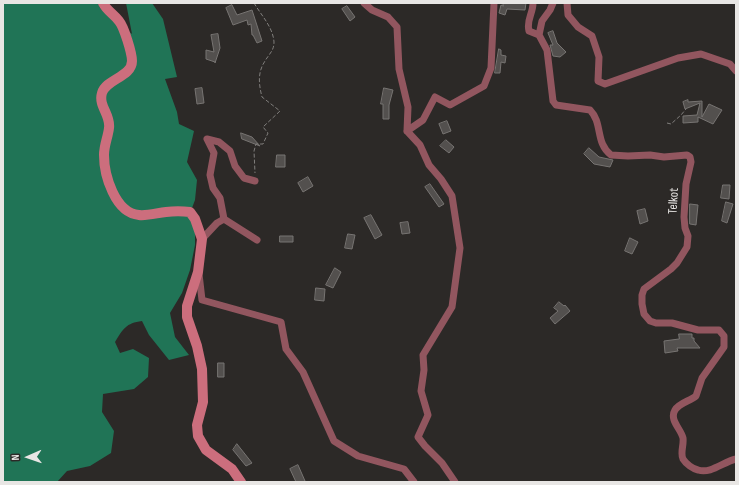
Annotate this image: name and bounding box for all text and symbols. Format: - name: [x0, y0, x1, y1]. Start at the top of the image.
- street label: Telkot: [666, 188, 682, 214]
- north arrow: [8, 437, 48, 477]
- text: N: [9, 454, 22, 461]

